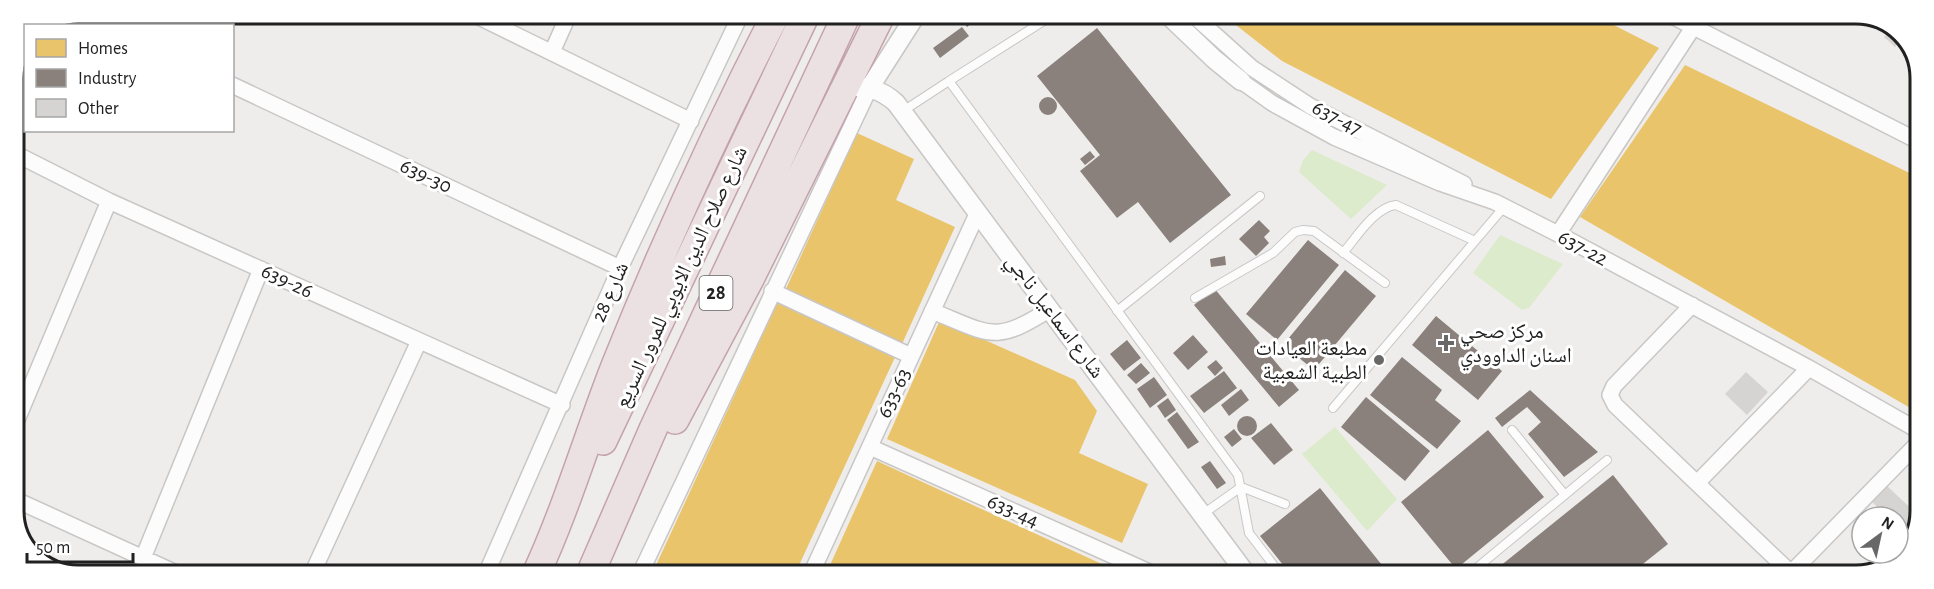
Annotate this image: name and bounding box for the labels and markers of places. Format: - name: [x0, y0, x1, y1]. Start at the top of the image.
- place label: مركز صحي اسنان الداوودي: [1460, 321, 1572, 371]
- marker: مركز صحي اسنان الداوودي: [1437, 334, 1455, 352]
- place label: مطبعة العيادات الطبية الشعبية: [1256, 338, 1367, 383]
- marker: مطبعة العيادات الطبية الشعبية: [1372, 353, 1386, 367]

